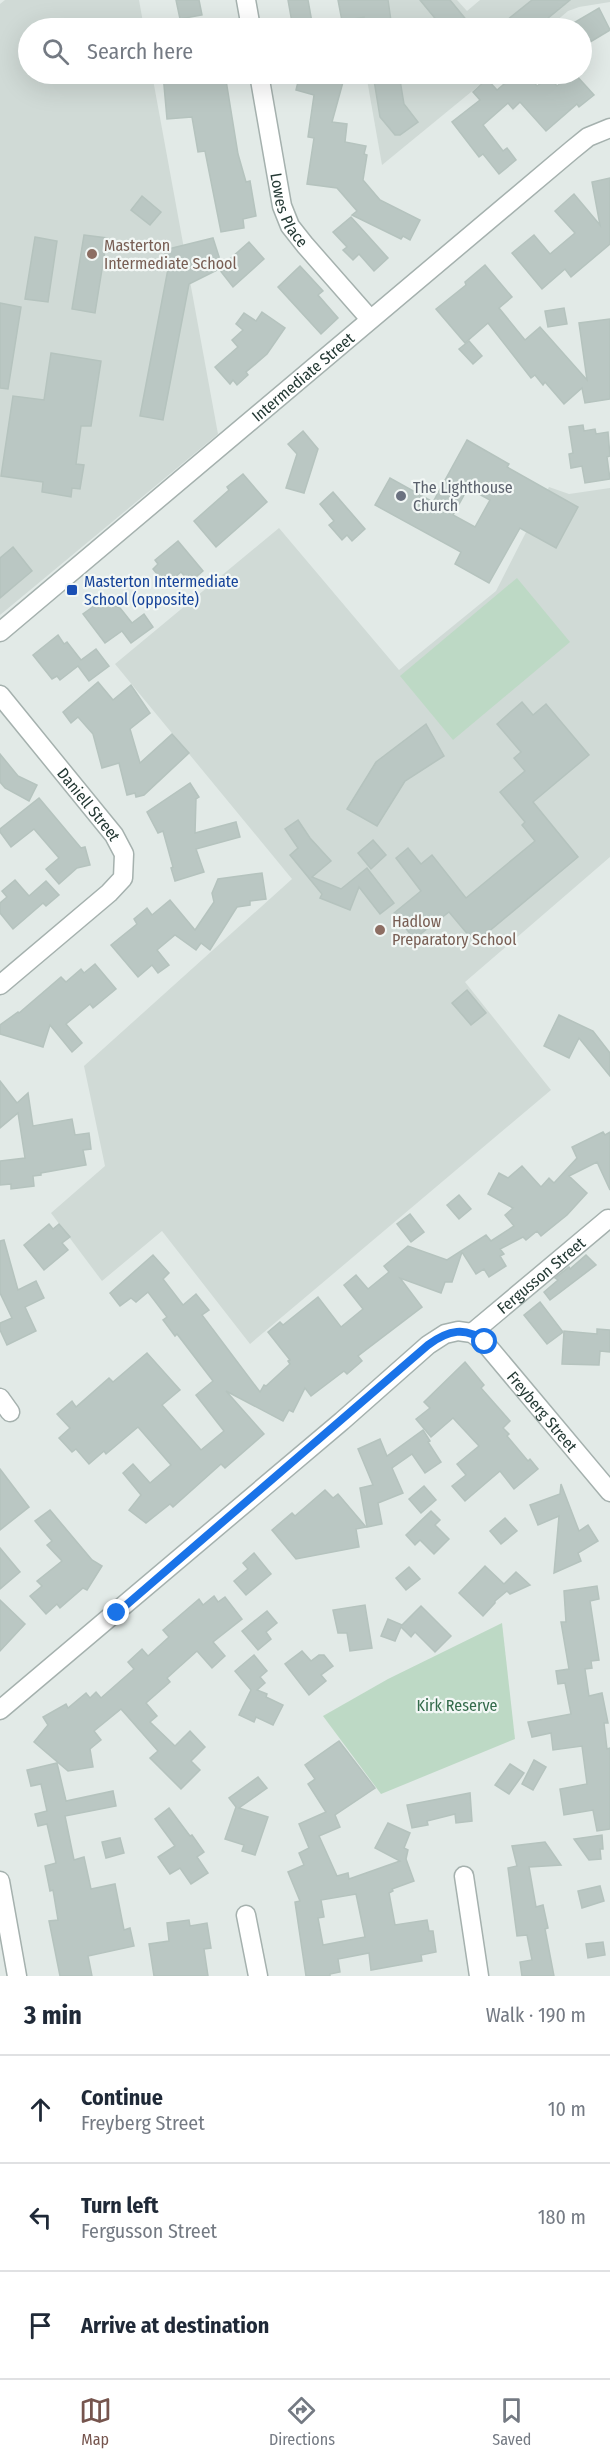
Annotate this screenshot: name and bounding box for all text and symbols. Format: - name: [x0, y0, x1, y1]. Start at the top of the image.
- search box: [18, 18, 592, 84]
- icon: search: [39, 35, 72, 68]
- text: Search here: [87, 38, 193, 65]
- street label: Lowes Place: [266, 172, 312, 251]
- place label: Masterton Intermediate School: [104, 236, 237, 273]
- marker: Masterton Intermediate School: [85, 247, 99, 261]
- street label: Intermediate Street: [248, 328, 359, 426]
- place label: The Lighthouse Church: [413, 478, 513, 515]
- marker: The Lighthouse Church: [394, 489, 408, 503]
- place label: Masterton Intermediate School (opposite): [84, 572, 239, 609]
- marker: Masterton Intermediate School (opposite): [65, 583, 79, 597]
- street label: Daniell Street: [53, 764, 125, 845]
- place label: Hadlow Preparatory School: [392, 912, 516, 949]
- marker: Hadlow Preparatory School: [373, 923, 387, 937]
- street label: Fergusson Street: [493, 1233, 590, 1318]
- route start: [471, 1328, 497, 1354]
- street label: Freyberg Street: [503, 1368, 582, 1456]
- route end: [103, 1599, 129, 1625]
- park label: Kirk Reserve: [417, 1696, 498, 1715]
- text: 3 min: [24, 2000, 82, 2031]
- text: Walk · 190 m: [486, 2003, 586, 2027]
- text: Continue: [81, 2084, 163, 2111]
- icon: ahead: [24, 2093, 57, 2126]
- text: 10 m: [548, 2097, 586, 2121]
- text: Freyberg Street: [81, 2111, 205, 2135]
- text: Turn left: [81, 2192, 159, 2219]
- icon: left: [24, 2201, 57, 2234]
- text: 180 m: [538, 2205, 586, 2229]
- text: Fergusson Street: [81, 2219, 217, 2243]
- icon: arrive: [24, 2309, 57, 2342]
- text: Arrive at destination: [81, 2312, 269, 2339]
- tab: Map: [79, 2394, 112, 2449]
- tab: Directions: [269, 2394, 335, 2449]
- tab: Saved: [492, 2394, 531, 2449]

